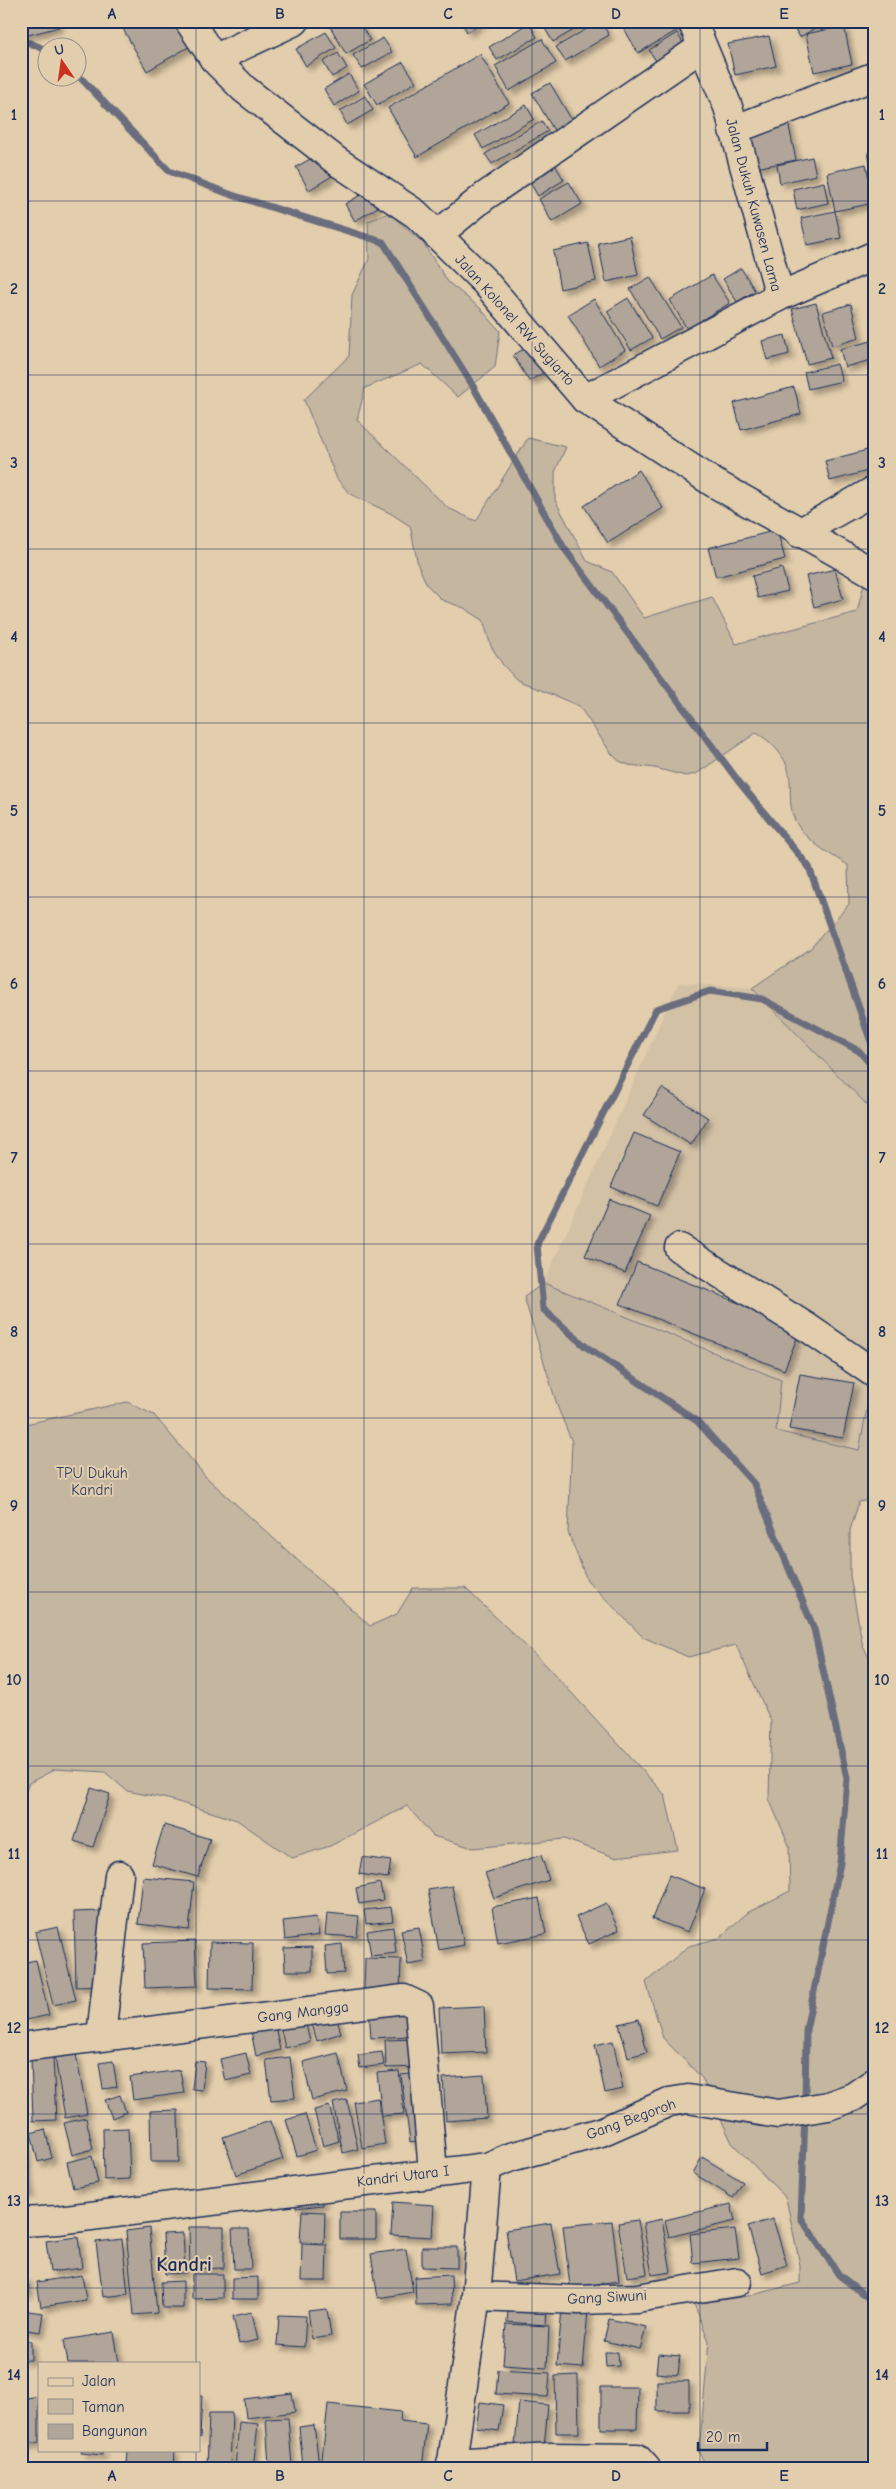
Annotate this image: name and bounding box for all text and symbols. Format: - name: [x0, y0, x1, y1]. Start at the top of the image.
- text: A: [108, 5, 117, 23]
- text: B: [275, 5, 285, 23]
- text: C: [443, 5, 453, 23]
- text: D: [611, 5, 621, 23]
- text: E: [779, 5, 789, 23]
- north arrow: [38, 38, 88, 88]
- text: U: [53, 40, 66, 59]
- text: 1: [11, 106, 17, 124]
- text: 1: [879, 106, 885, 124]
- street label: Jalan Dukuh Kuwasen Lama: [722, 116, 786, 294]
- street label: Jalan Kolonel RW Sugiarto: [451, 251, 579, 389]
- text: 2: [10, 280, 18, 298]
- text: 2: [878, 280, 886, 298]
- text: 3: [10, 454, 18, 472]
- text: 3: [878, 454, 886, 472]
- text: 4: [10, 628, 18, 646]
- text: 4: [878, 628, 886, 646]
- text: 5: [10, 802, 18, 820]
- text: 5: [878, 802, 886, 820]
- text: 6: [10, 975, 18, 993]
- text: 6: [878, 975, 886, 993]
- text: 7: [10, 1149, 18, 1167]
- text: 7: [878, 1149, 886, 1167]
- text: 8: [10, 1323, 18, 1341]
- text: 8: [878, 1323, 886, 1341]
- park label: TPU Dukuh Kandri: [56, 1464, 128, 1499]
- text: 9: [10, 1497, 18, 1515]
- text: 9: [878, 1497, 886, 1515]
- text: 10: [6, 1671, 22, 1689]
- text: 10: [874, 1671, 890, 1689]
- text: 11: [8, 1845, 20, 1863]
- text: 11: [876, 1845, 888, 1863]
- street label: Gang Mangga: [256, 1997, 350, 2027]
- text: 12: [7, 2019, 21, 2037]
- text: 12: [875, 2019, 889, 2037]
- street label: Gang Begoroh: [584, 2094, 678, 2144]
- street label: Kandri Utara I: [356, 2161, 450, 2191]
- text: 13: [7, 2192, 21, 2210]
- text: 13: [875, 2192, 889, 2210]
- district label: Kandri: [156, 2253, 212, 2276]
- street label: Gang Siwuni: [567, 2286, 647, 2308]
- legend: [38, 2362, 200, 2452]
- text: 14: [7, 2366, 21, 2384]
- text: 14: [875, 2366, 889, 2384]
- text: Jalan: [82, 2372, 116, 2390]
- text: Taman: [82, 2398, 125, 2416]
- scale bar: [698, 2419, 767, 2451]
- text: Bangunan: [82, 2422, 147, 2440]
- text: 20 m: [706, 2428, 740, 2446]
- text: A: [108, 2467, 117, 2485]
- text: B: [275, 2467, 285, 2485]
- text: C: [443, 2467, 453, 2485]
- text: D: [611, 2467, 621, 2485]
- text: E: [779, 2467, 789, 2485]

